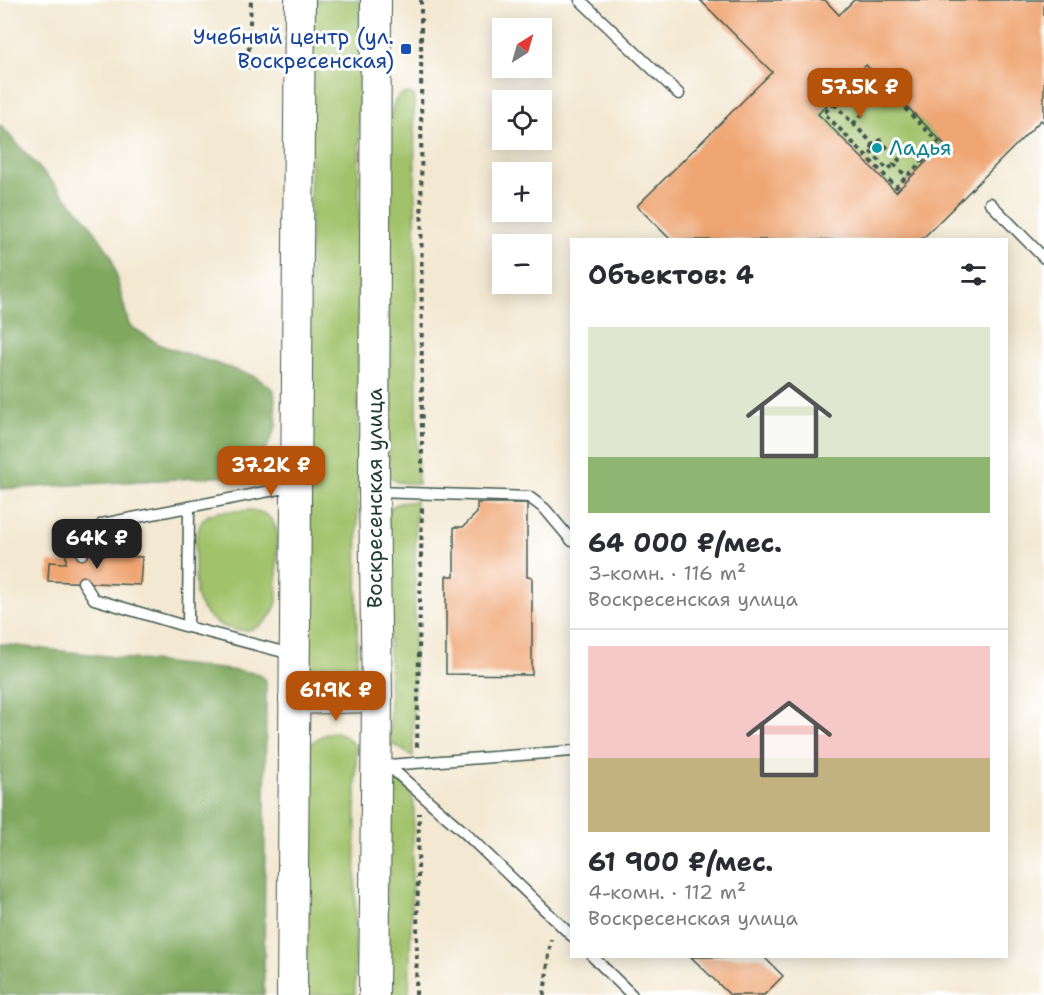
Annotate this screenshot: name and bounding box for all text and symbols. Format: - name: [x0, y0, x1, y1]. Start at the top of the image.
- north arrow: [492, 18, 552, 78]
- map controls: [492, 18, 552, 294]
- place label: Учебный центр (ул. Воскресенская): [193, 23, 394, 75]
- marker: Учебный центр (ул. Воскресенская): [399, 42, 413, 56]
- pin: 57.5K ₽: [805, 68, 915, 119]
- text: 57.5K ₽: [821, 74, 899, 100]
- button: locate: [492, 90, 552, 150]
- place label: Ладья: [889, 134, 951, 162]
- marker: Ладья: [870, 141, 884, 155]
- button: +: [492, 162, 552, 222]
- button: −: [492, 234, 552, 294]
- text: Объектов: 4: [588, 257, 754, 292]
- icon: filters: [957, 258, 990, 291]
- icon: home: [735, 366, 843, 474]
- street label: Воскресенская улица: [361, 388, 389, 608]
- pin: 37.2K ₽: [216, 446, 326, 497]
- text: 37.2K ₽: [231, 452, 311, 478]
- pin: 64K ₽: [55, 519, 139, 570]
- text: 64K ₽: [66, 525, 128, 551]
- text: 64 000 ₽/мес.: [588, 525, 782, 560]
- text: 3-комн. · 116 m²: [588, 560, 746, 586]
- text: Воскресенская улица: [588, 586, 798, 612]
- pin: 61.9K ₽: [281, 671, 391, 722]
- text: 61.9K ₽: [300, 677, 372, 703]
- icon: home: [735, 685, 843, 793]
- text: 61 900 ₽/мес.: [588, 844, 773, 879]
- text: 4-комн. · 112 m²: [588, 879, 746, 905]
- text: Воскресенская улица: [588, 905, 798, 931]

